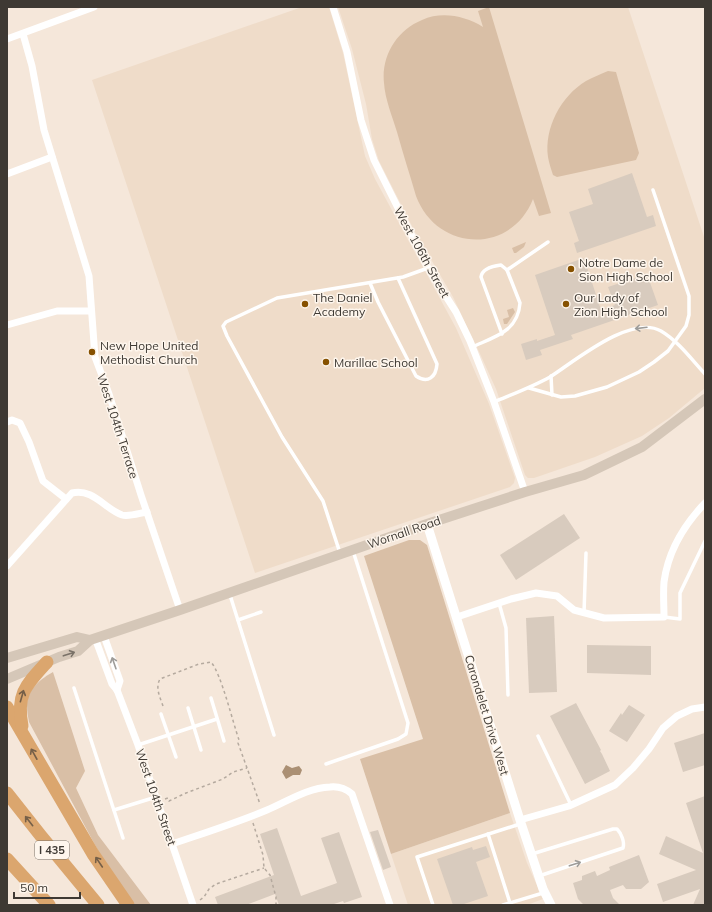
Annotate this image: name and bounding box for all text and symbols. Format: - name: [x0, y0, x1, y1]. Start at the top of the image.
- street label: West 106th Street: [391, 204, 453, 300]
- place label: Notre Dame de Sion High School: [579, 255, 673, 284]
- marker: Notre Dame de Sion High School: [566, 264, 576, 274]
- place label: The Daniel Academy: [313, 290, 372, 319]
- place label: Our Lady of Zion High School: [574, 290, 667, 319]
- marker: The Daniel Academy: [300, 299, 310, 309]
- marker: Our Lady of Zion High School: [561, 299, 571, 309]
- one-way arrow: [635, 324, 648, 332]
- place label: New Hope United Methodist Church: [100, 338, 198, 367]
- marker: New Hope United Methodist Church: [87, 347, 97, 357]
- place label: Marillac School: [334, 355, 418, 370]
- marker: Marillac School: [321, 357, 331, 367]
- street label: West 104th Terrace: [94, 372, 142, 480]
- street label: Wornall Road: [365, 512, 443, 552]
- one-way arrow: [62, 650, 75, 657]
- street label: Carondelet Drive West: [462, 653, 512, 777]
- one-way arrow: [110, 656, 117, 669]
- one-way arrow: [19, 689, 27, 702]
- street label: West 104th Street: [132, 747, 180, 847]
- one-way arrow: [30, 748, 38, 760]
- one-way arrow: [24, 816, 33, 827]
- road number: I 435: [35, 841, 69, 859]
- one-way arrow: [94, 857, 103, 868]
- one-way arrow: [569, 860, 582, 867]
- scale bar: [14, 874, 80, 900]
- text: 50 m: [20, 880, 48, 895]

